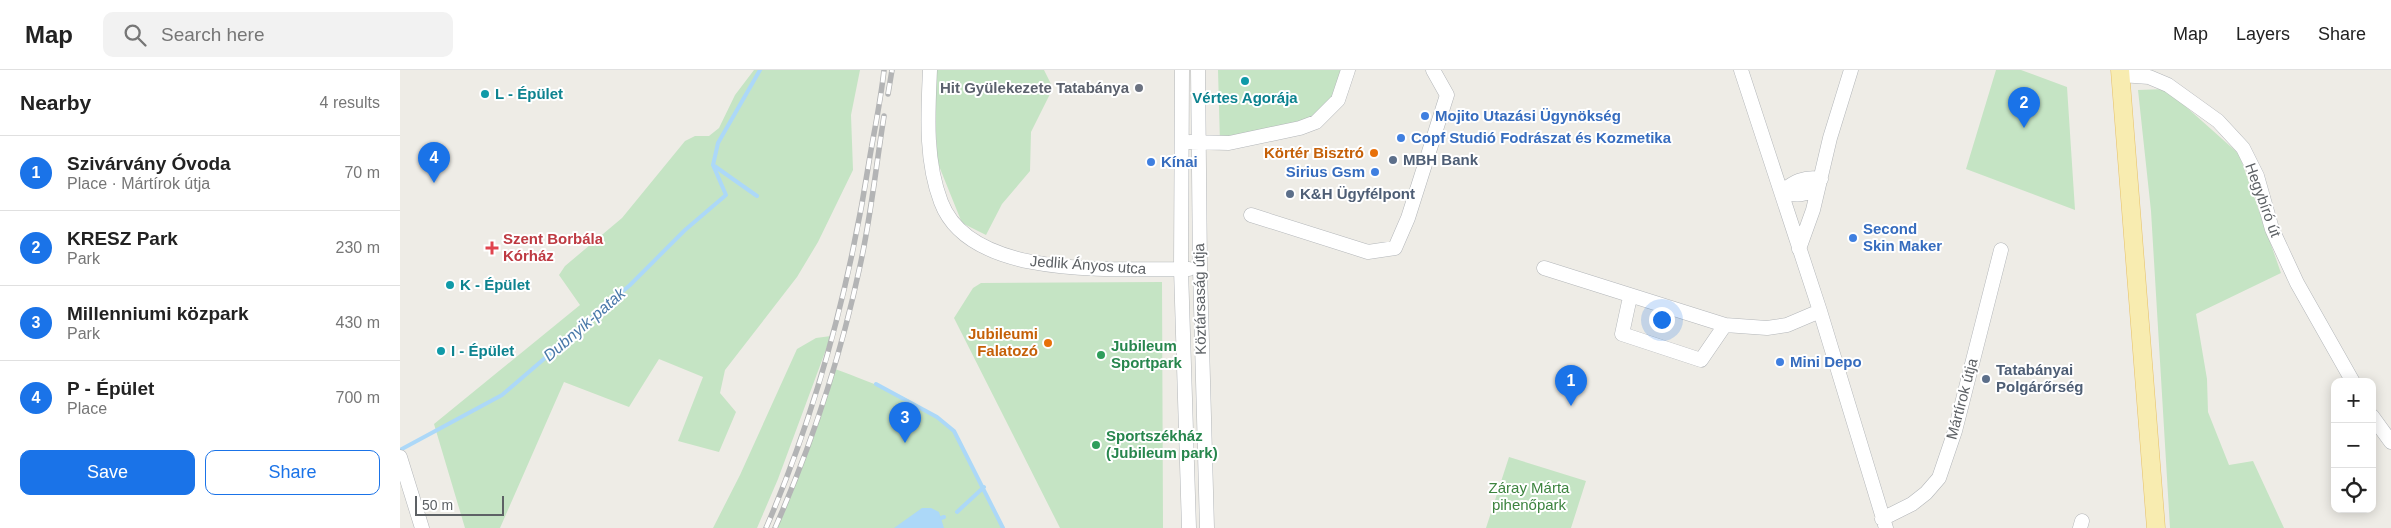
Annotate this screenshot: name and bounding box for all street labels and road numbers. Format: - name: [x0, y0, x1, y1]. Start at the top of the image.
- street label: Hegybíró út: [2242, 160, 2285, 240]
- street label: Köztársaság útja: [1190, 242, 1209, 355]
- street label: Jedlik Ányos utca: [1029, 252, 1148, 277]
- street label: Mártírok útja: [1943, 356, 1981, 441]

